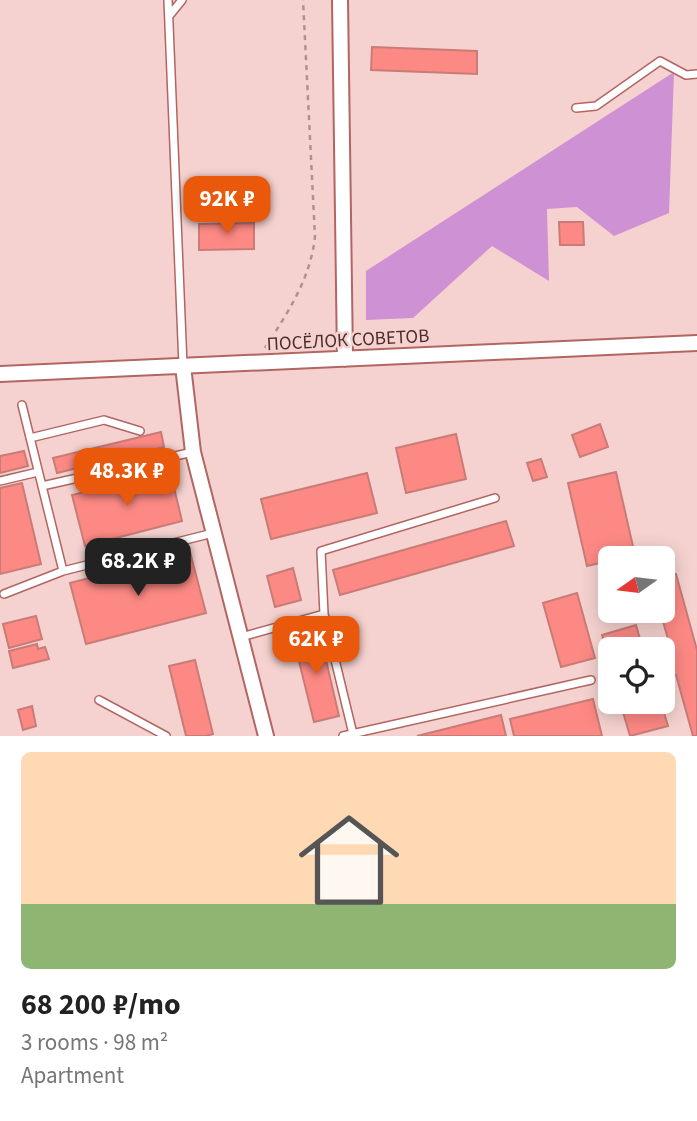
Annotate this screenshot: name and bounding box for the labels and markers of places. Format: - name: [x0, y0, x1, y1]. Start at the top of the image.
- pin: 92K ₽: [178, 176, 276, 236]
- pin: 48.3K ₽: [62, 448, 192, 508]
- pin: 68.2K ₽: [73, 538, 203, 598]
- pin: 62K ₽: [267, 616, 365, 676]

